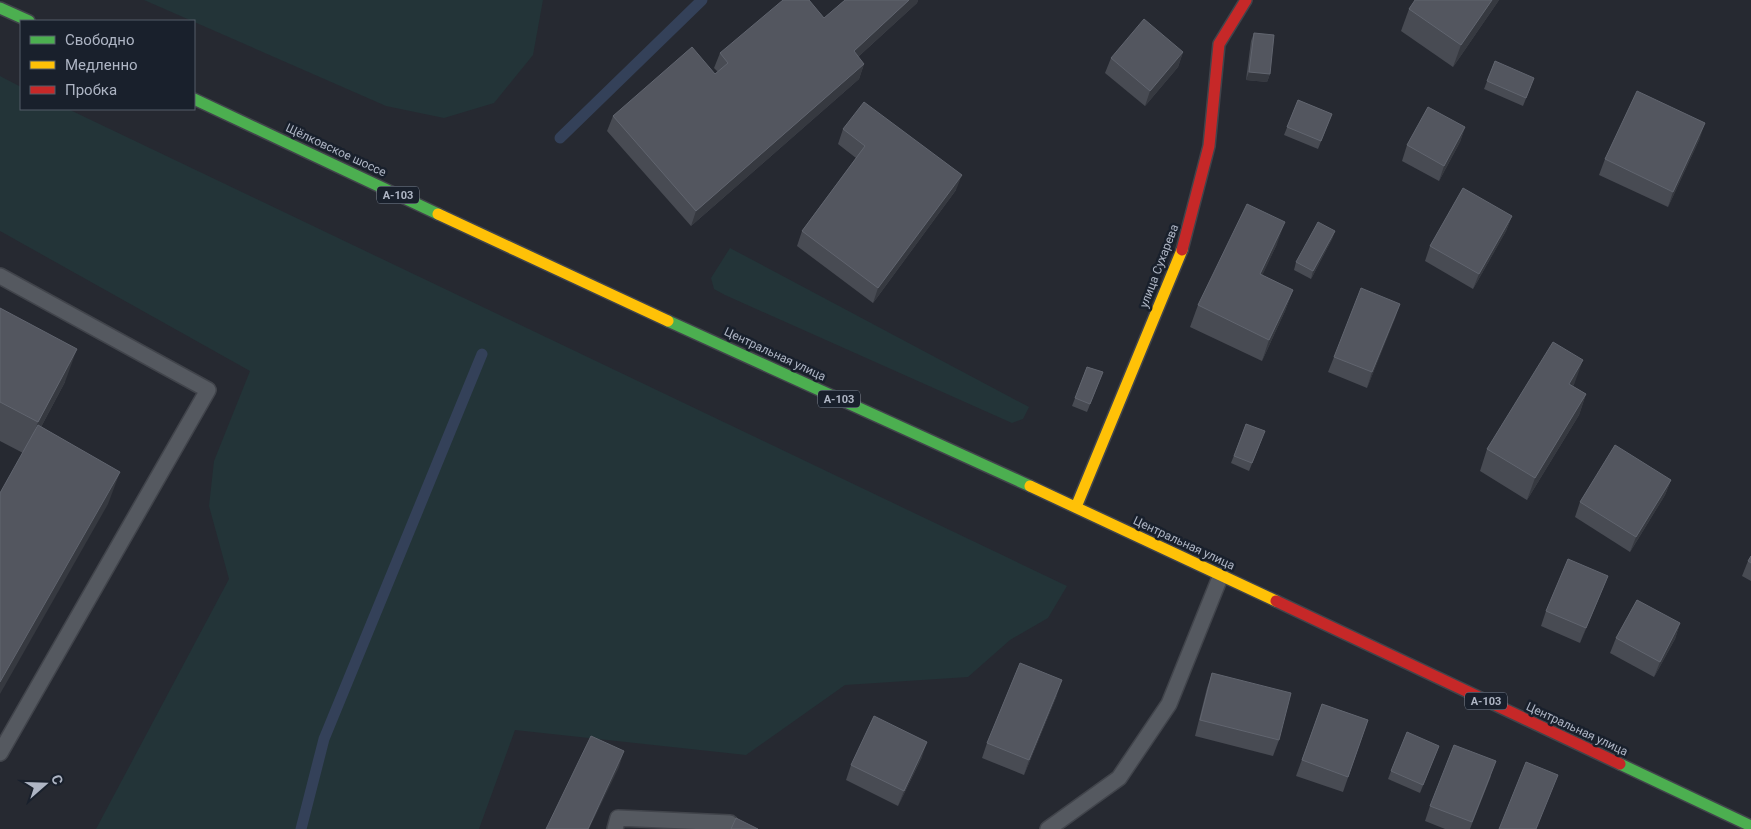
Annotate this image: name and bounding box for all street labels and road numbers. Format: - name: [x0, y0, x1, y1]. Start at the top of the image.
- street label: Щёлковское шоссе: [284, 121, 388, 179]
- road number: А-103: [377, 186, 419, 204]
- street label: улица Сухарева: [1137, 222, 1181, 310]
- street label: Центральная улица: [722, 324, 828, 384]
- road number: А-103: [818, 390, 860, 408]
- street label: Центральная улица: [1131, 513, 1237, 573]
- road number: А-103: [1465, 692, 1507, 709]
- street label: Центральная улица: [1524, 699, 1630, 759]

